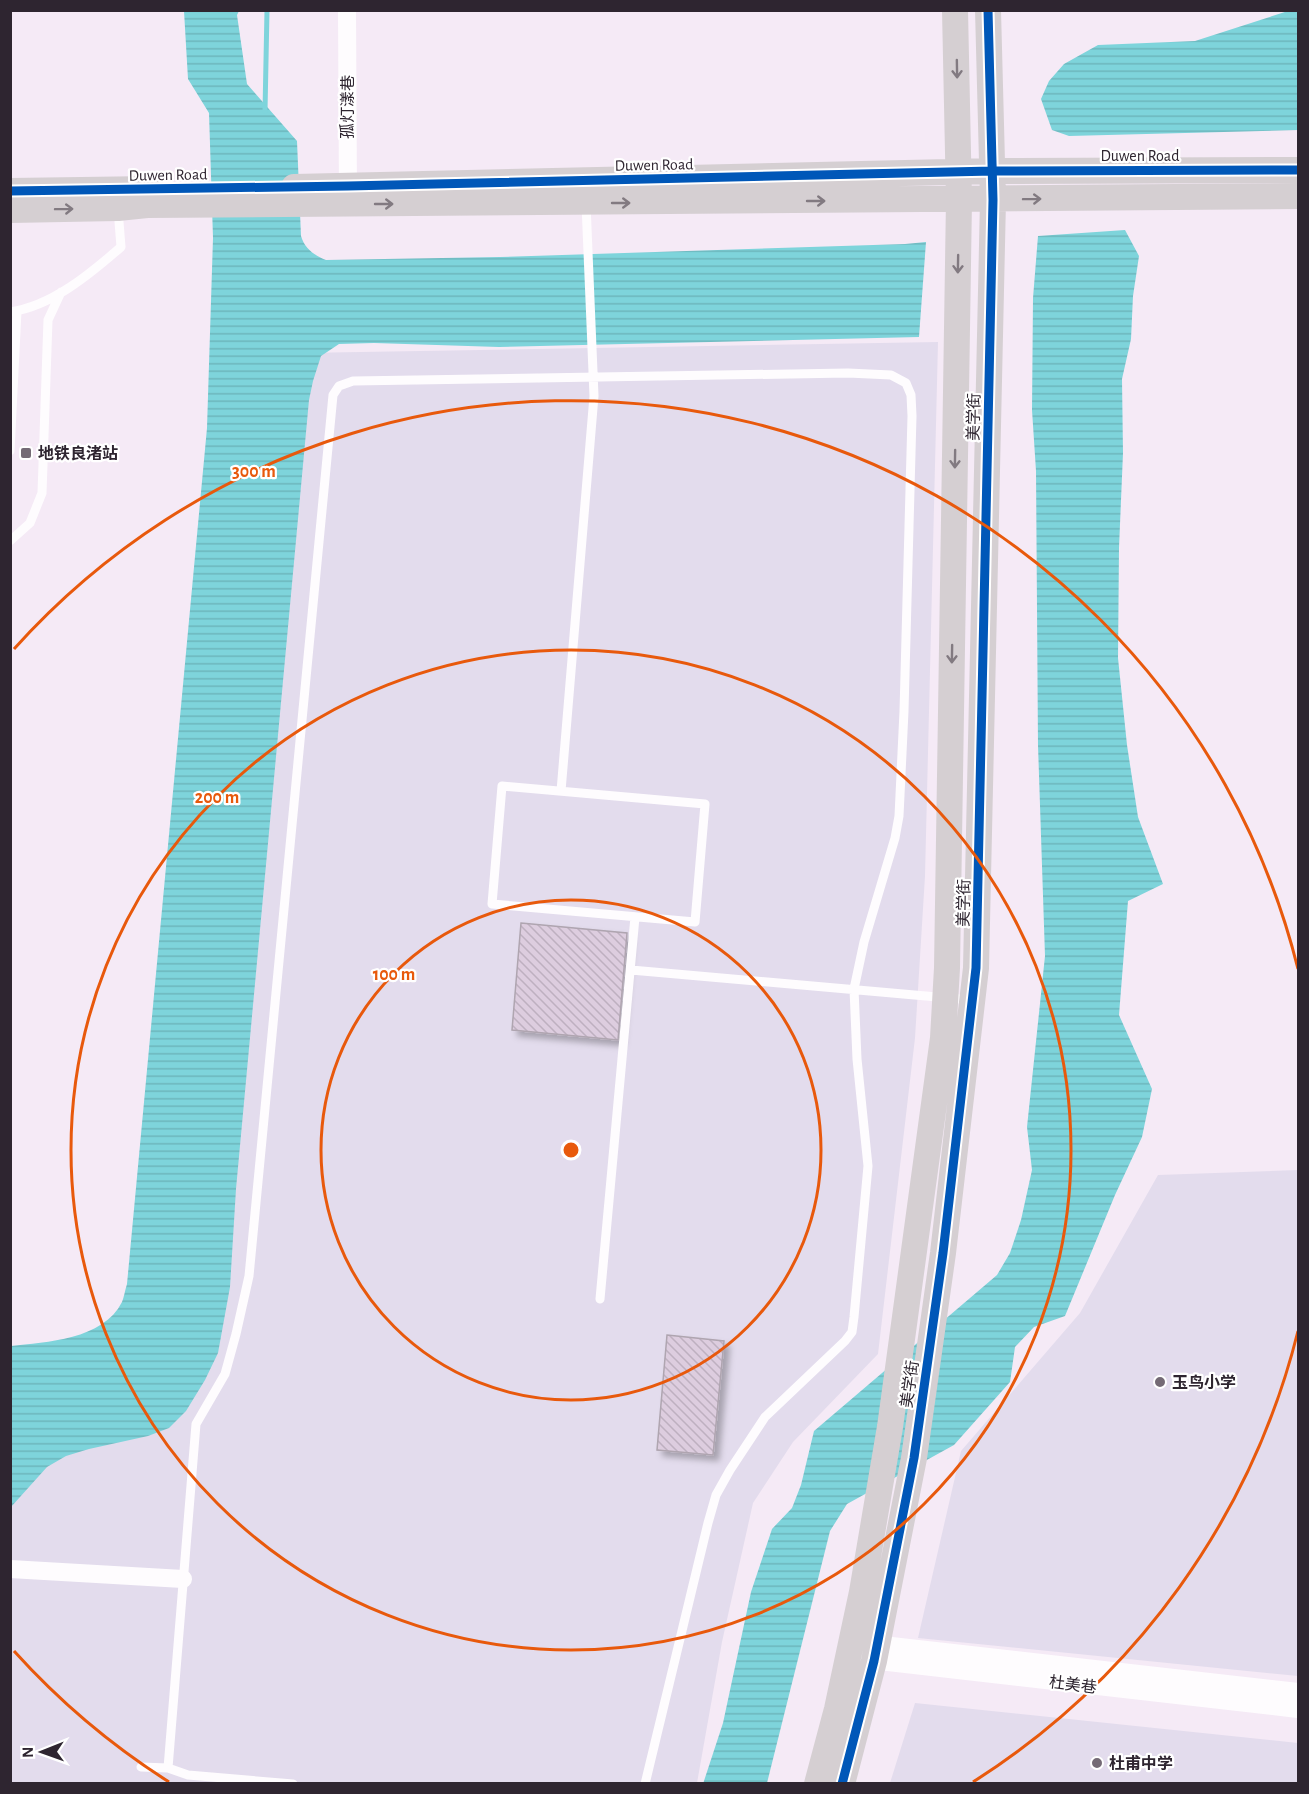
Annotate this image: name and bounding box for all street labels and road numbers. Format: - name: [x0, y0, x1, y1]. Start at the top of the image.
- street label: 孤灯漾巷: [339, 75, 356, 139]
- street label: Duwen Road: [1101, 148, 1179, 164]
- street label: Duwen Road: [614, 156, 694, 174]
- street label: Duwen Road: [128, 166, 208, 184]
- street label: 美学街: [965, 393, 982, 441]
- street label: 美学街: [955, 879, 972, 927]
- street label: 美学街: [898, 1359, 921, 1409]
- street label: 杜美巷: [1048, 1673, 1098, 1696]

